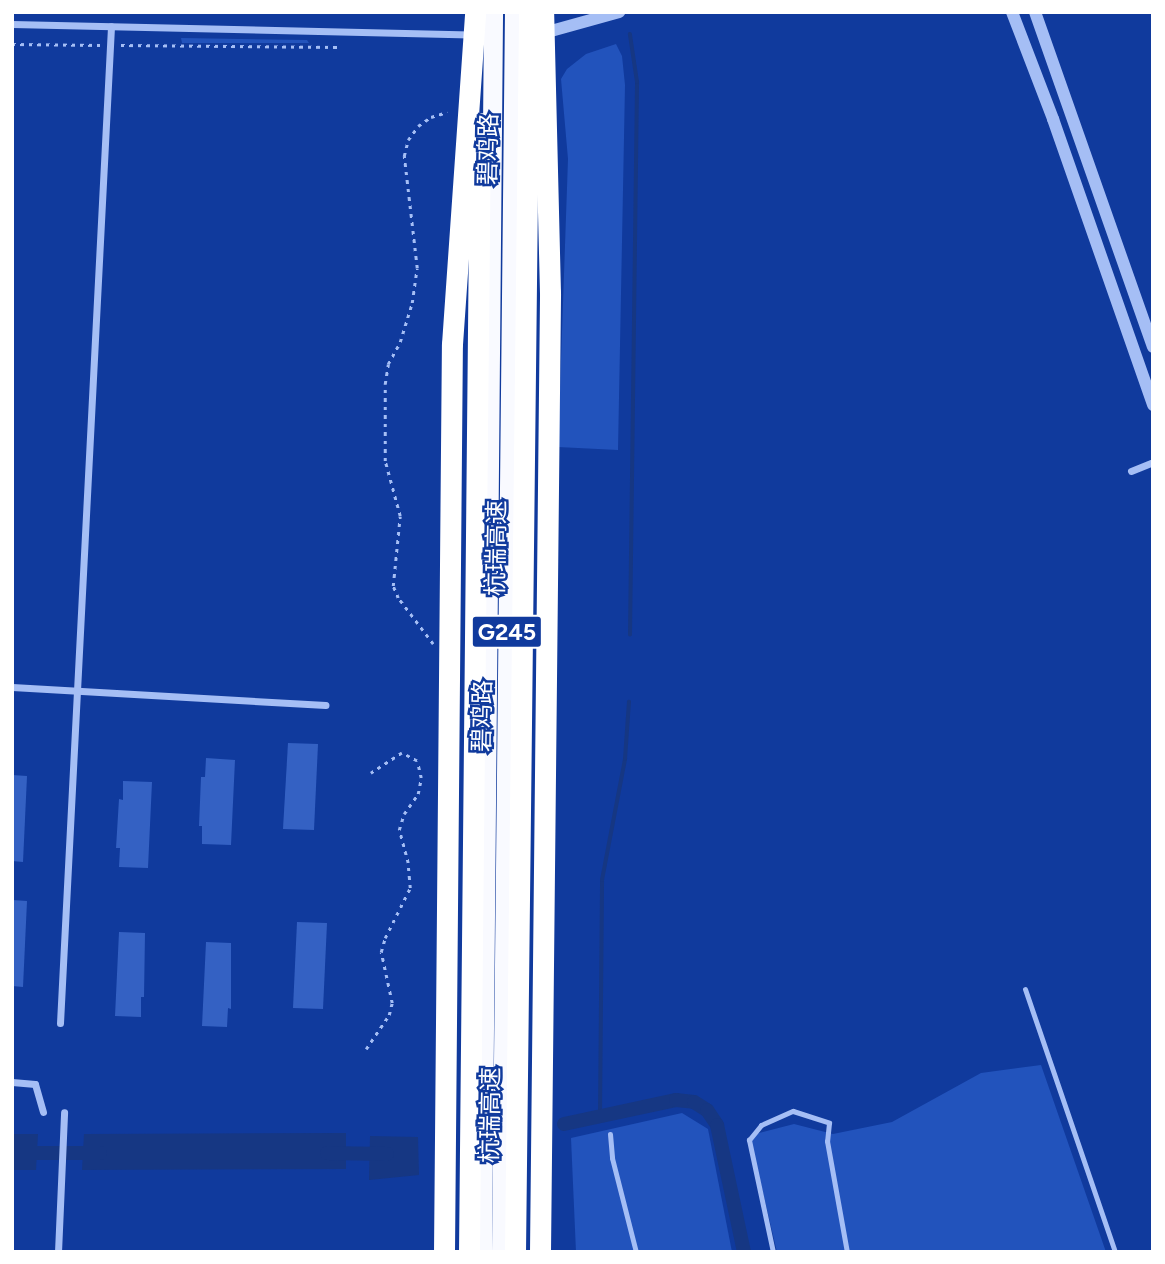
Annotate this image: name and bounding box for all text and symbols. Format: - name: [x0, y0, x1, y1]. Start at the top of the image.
- street label: 碧鸡路: [473, 113, 503, 185]
- street label: 杭瑞高速: [481, 500, 511, 596]
- road number: G245: [470, 612, 544, 652]
- street label: 碧鸡路: [467, 680, 497, 752]
- street label: 杭瑞高速: [475, 1067, 505, 1163]

